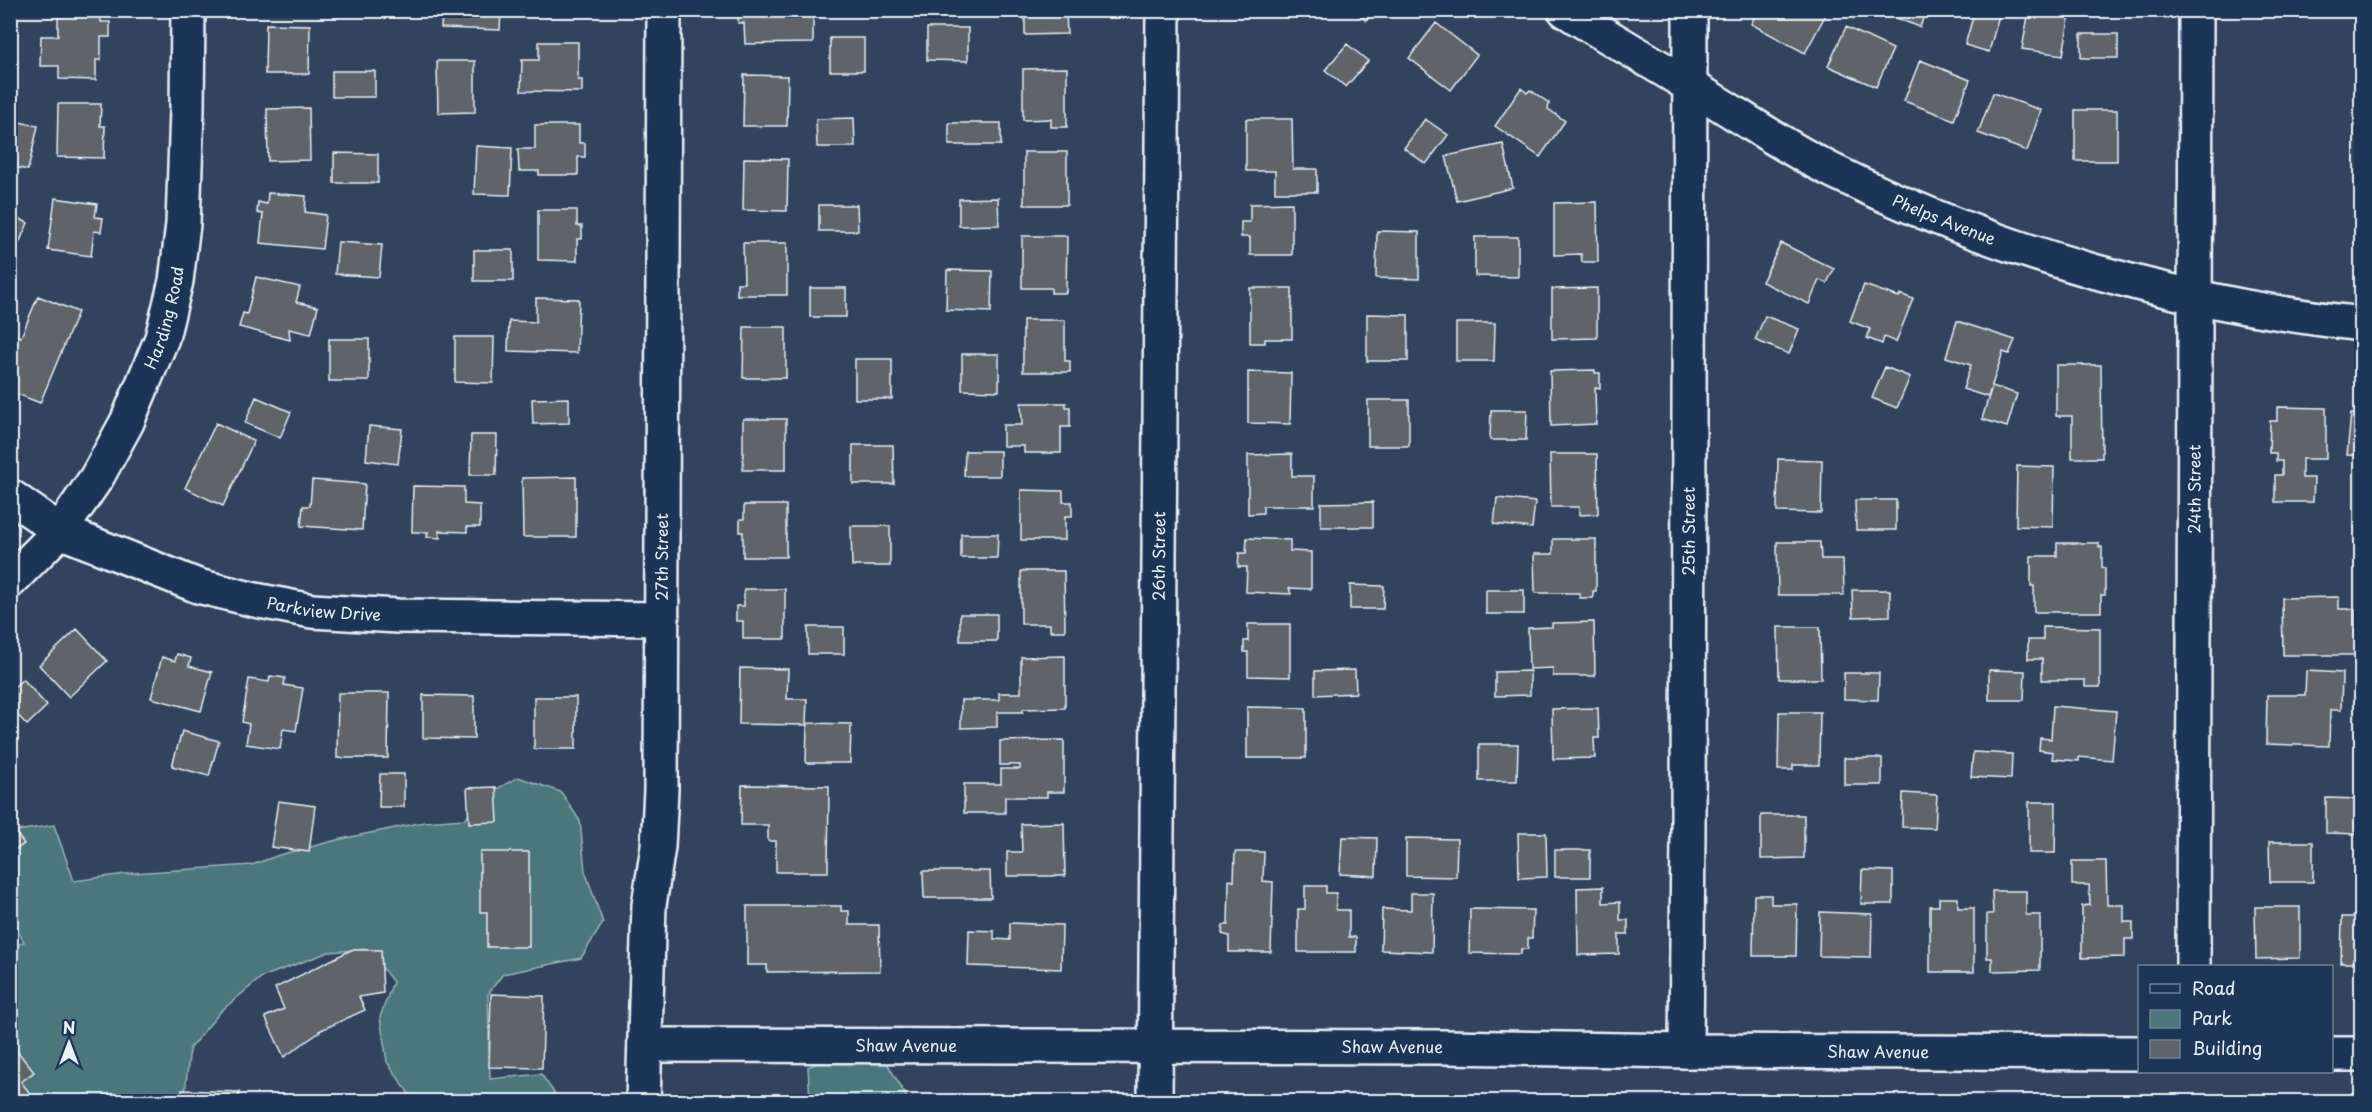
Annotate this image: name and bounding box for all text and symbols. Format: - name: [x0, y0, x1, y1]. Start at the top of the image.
- street label: Phelps Avenue: [1889, 187, 1999, 250]
- street label: Harding Road: [137, 265, 189, 373]
- street label: 24th Street: [2181, 444, 2206, 534]
- street label: 25th Street: [1676, 486, 1700, 575]
- street label: 26th Street: [1146, 511, 1170, 601]
- street label: 27th Street: [649, 513, 673, 601]
- street label: Parkview Drive: [265, 590, 382, 626]
- legend: [2138, 965, 2333, 1073]
- text: Road: [2192, 974, 2236, 1001]
- text: Park: [2192, 1004, 2232, 1031]
- north arrow: [39, 1013, 99, 1073]
- text: N: [63, 1015, 75, 1039]
- street label: Shaw Avenue: [855, 1033, 957, 1057]
- street label: Shaw Avenue: [1341, 1034, 1443, 1058]
- text: Building: [2192, 1034, 2262, 1061]
- street label: Shaw Avenue: [1827, 1039, 1929, 1063]

